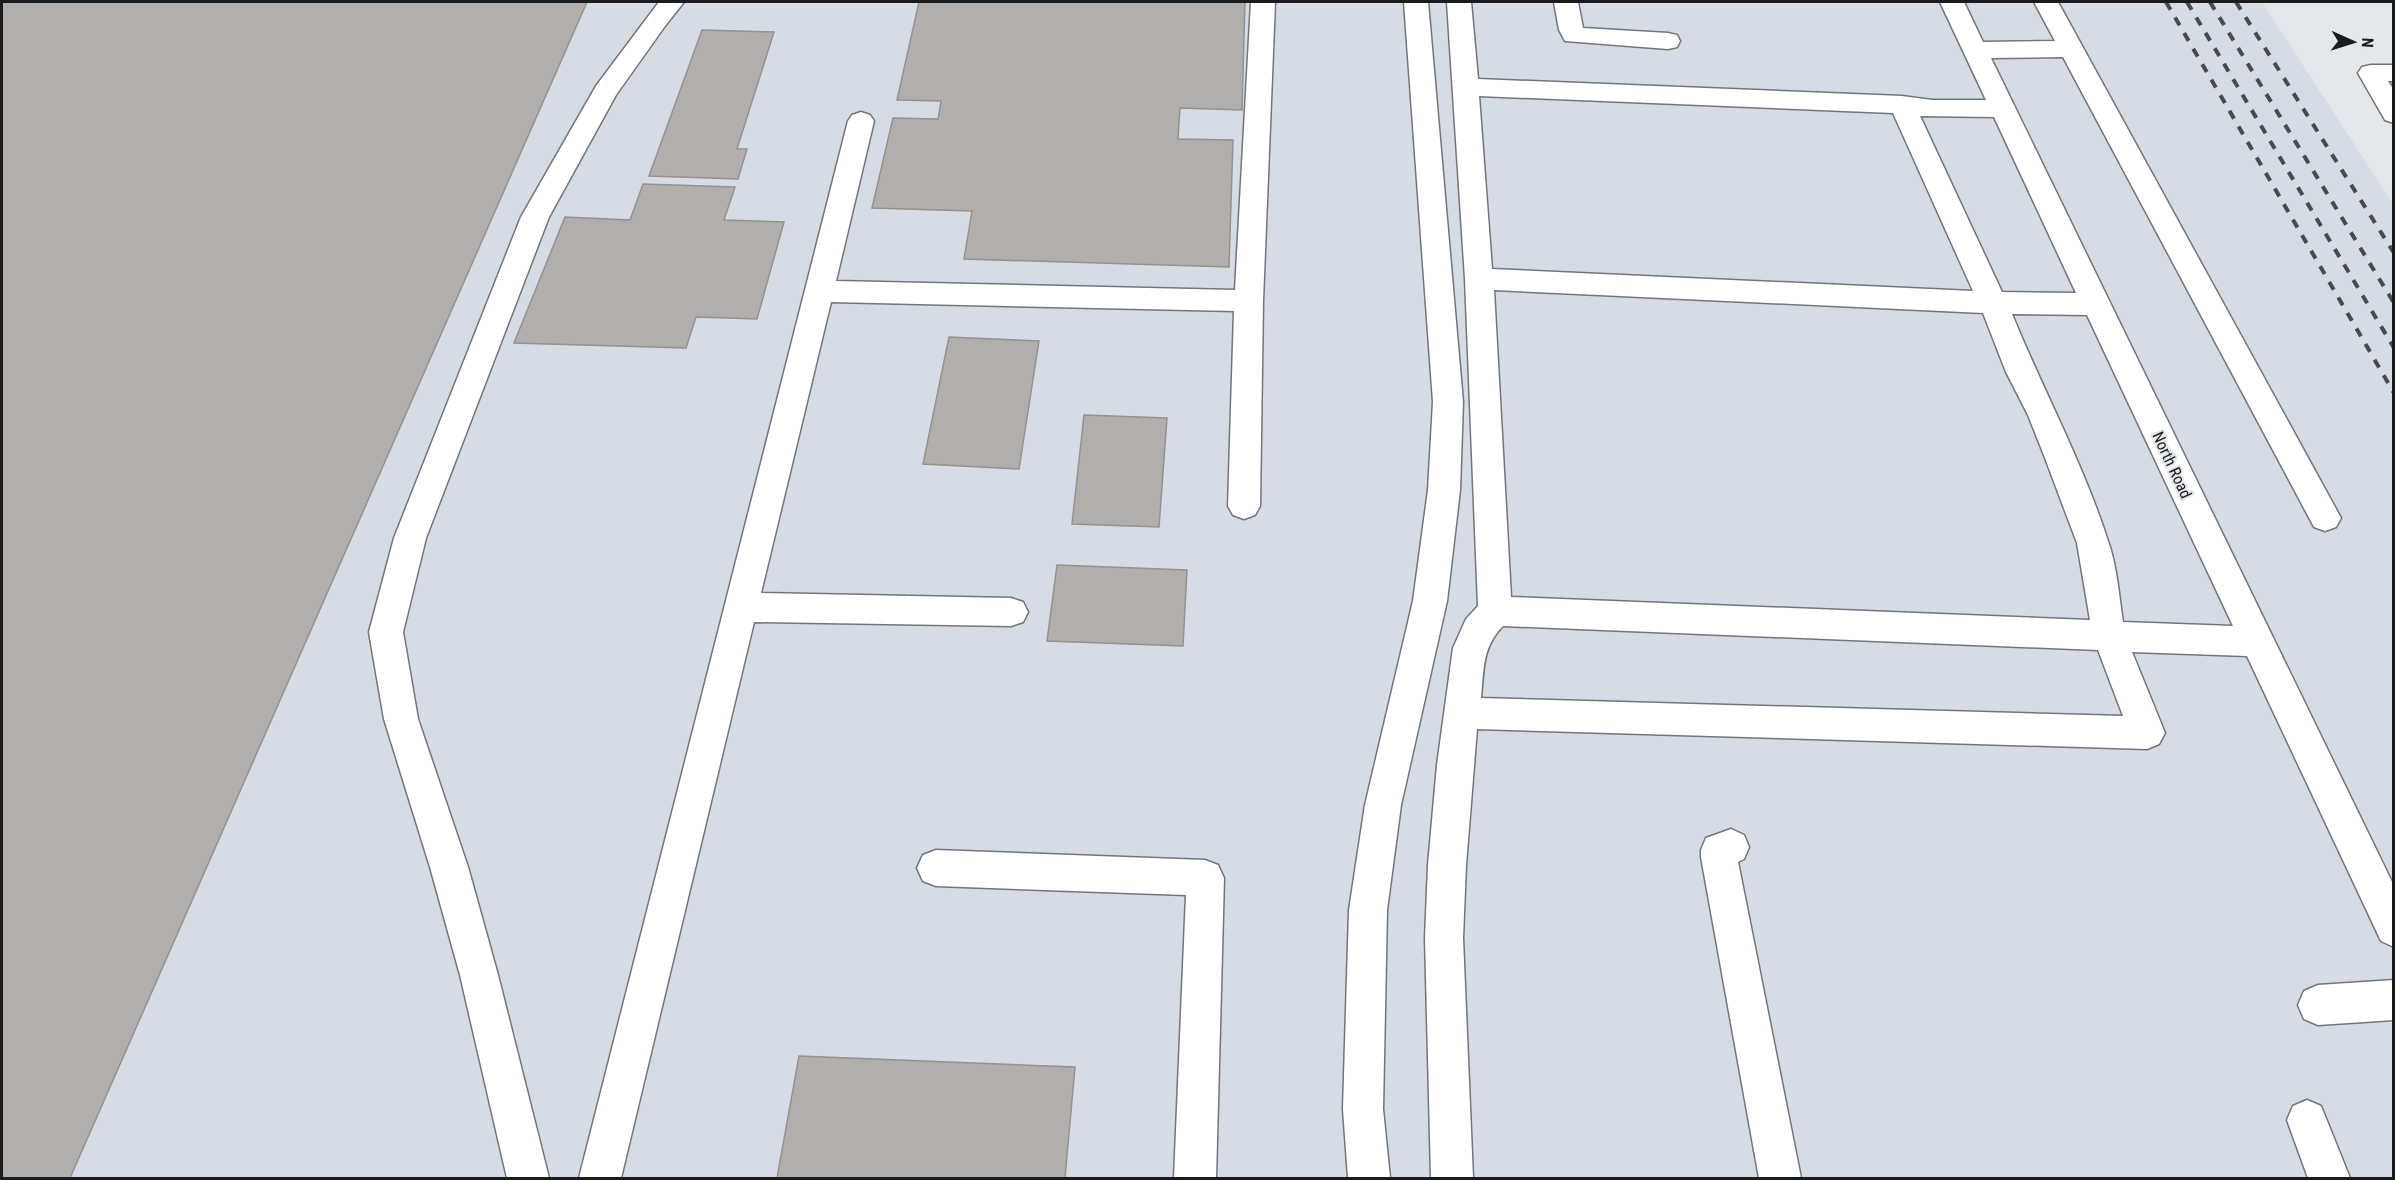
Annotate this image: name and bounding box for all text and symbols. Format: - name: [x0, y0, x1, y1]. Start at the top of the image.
- north arrow: [2323, 12, 2383, 72]
- text: N: [2358, 37, 2377, 48]
- street label: North Road: [2148, 429, 2196, 501]

